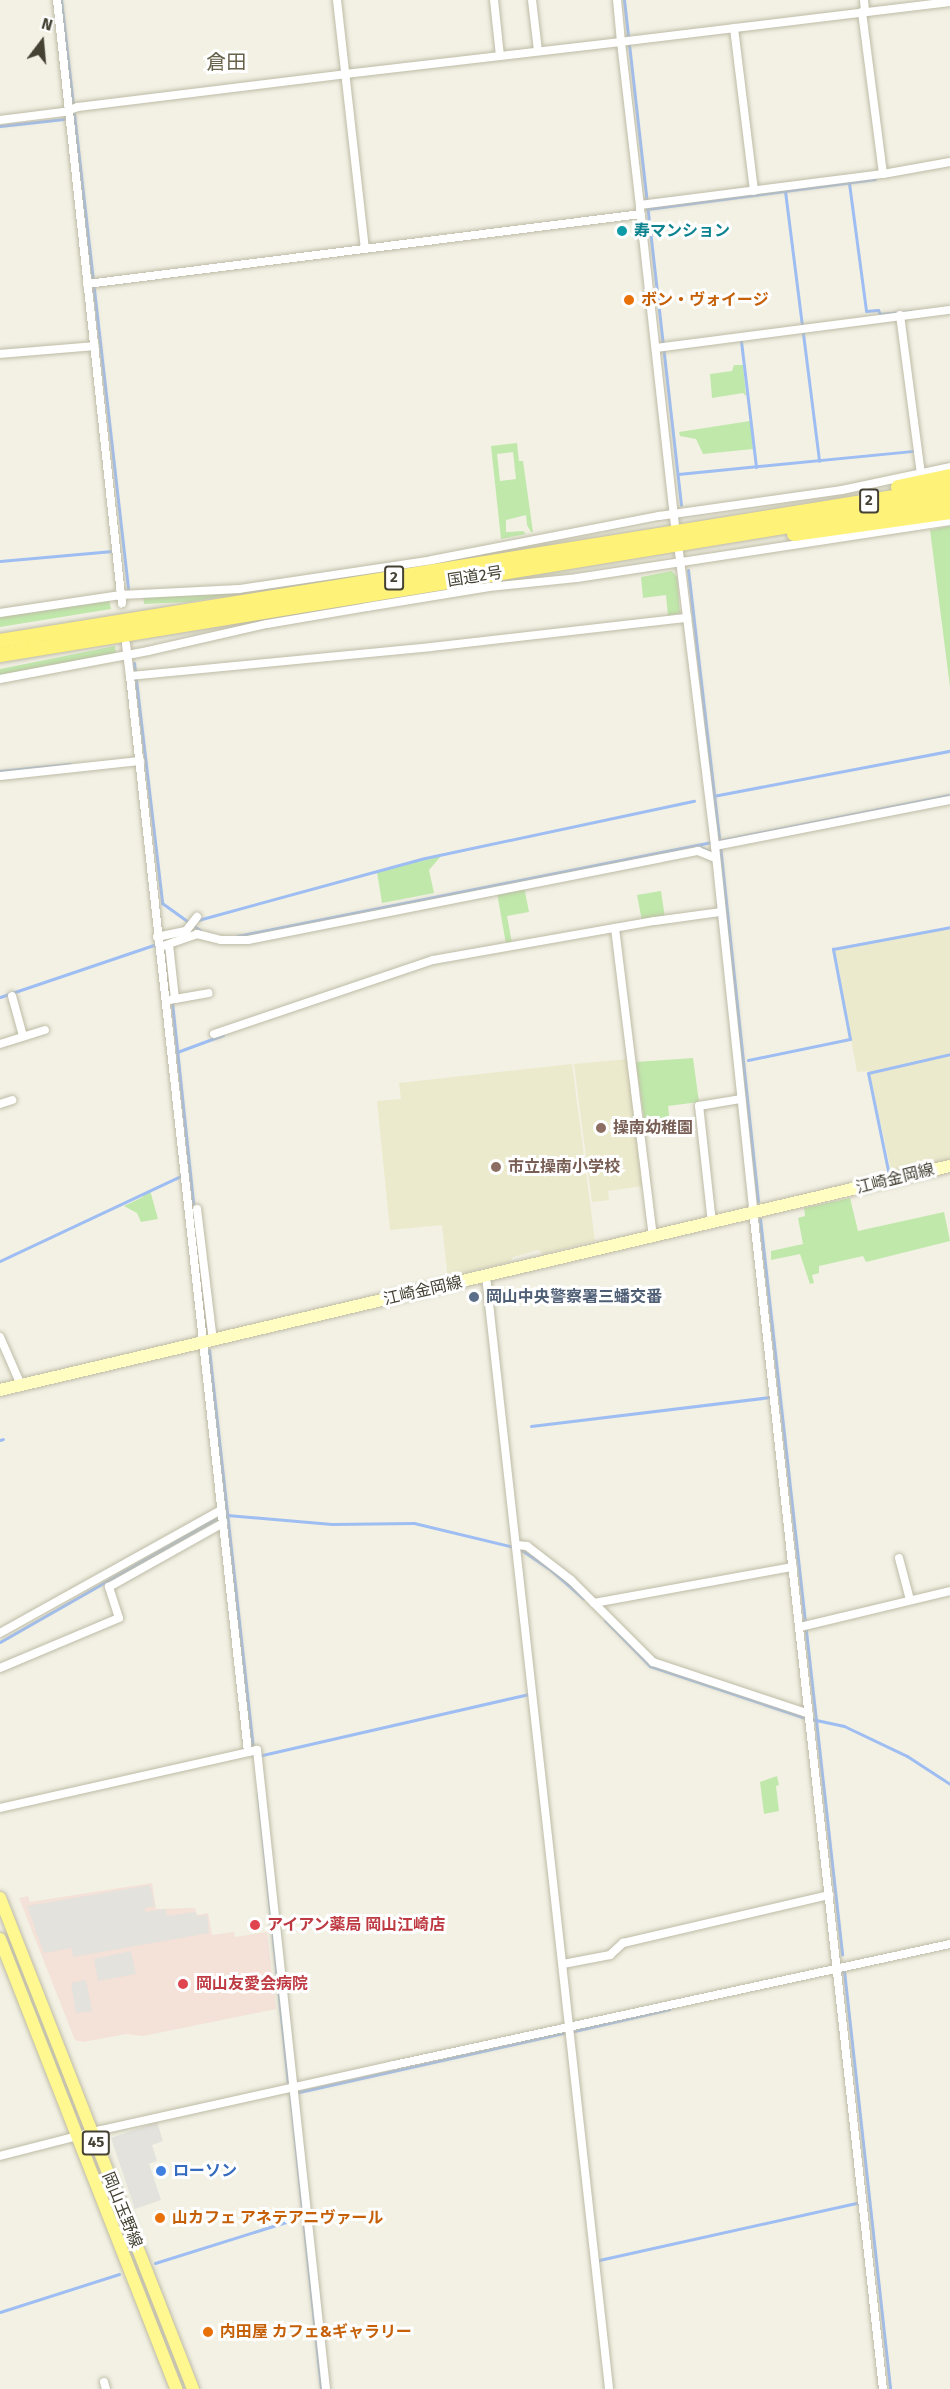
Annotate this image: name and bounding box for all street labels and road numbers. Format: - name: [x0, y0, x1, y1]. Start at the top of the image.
- road number: 2: [858, 489, 880, 513]
- street label: 国道2号: [446, 563, 504, 591]
- road number: 2: [384, 566, 404, 590]
- street label: 江崎金岡線: [854, 1160, 936, 1198]
- street label: 江崎金岡線: [382, 1273, 464, 1309]
- road number: 45: [81, 2131, 111, 2155]
- street label: 岡山玉野線: [98, 2169, 146, 2251]

